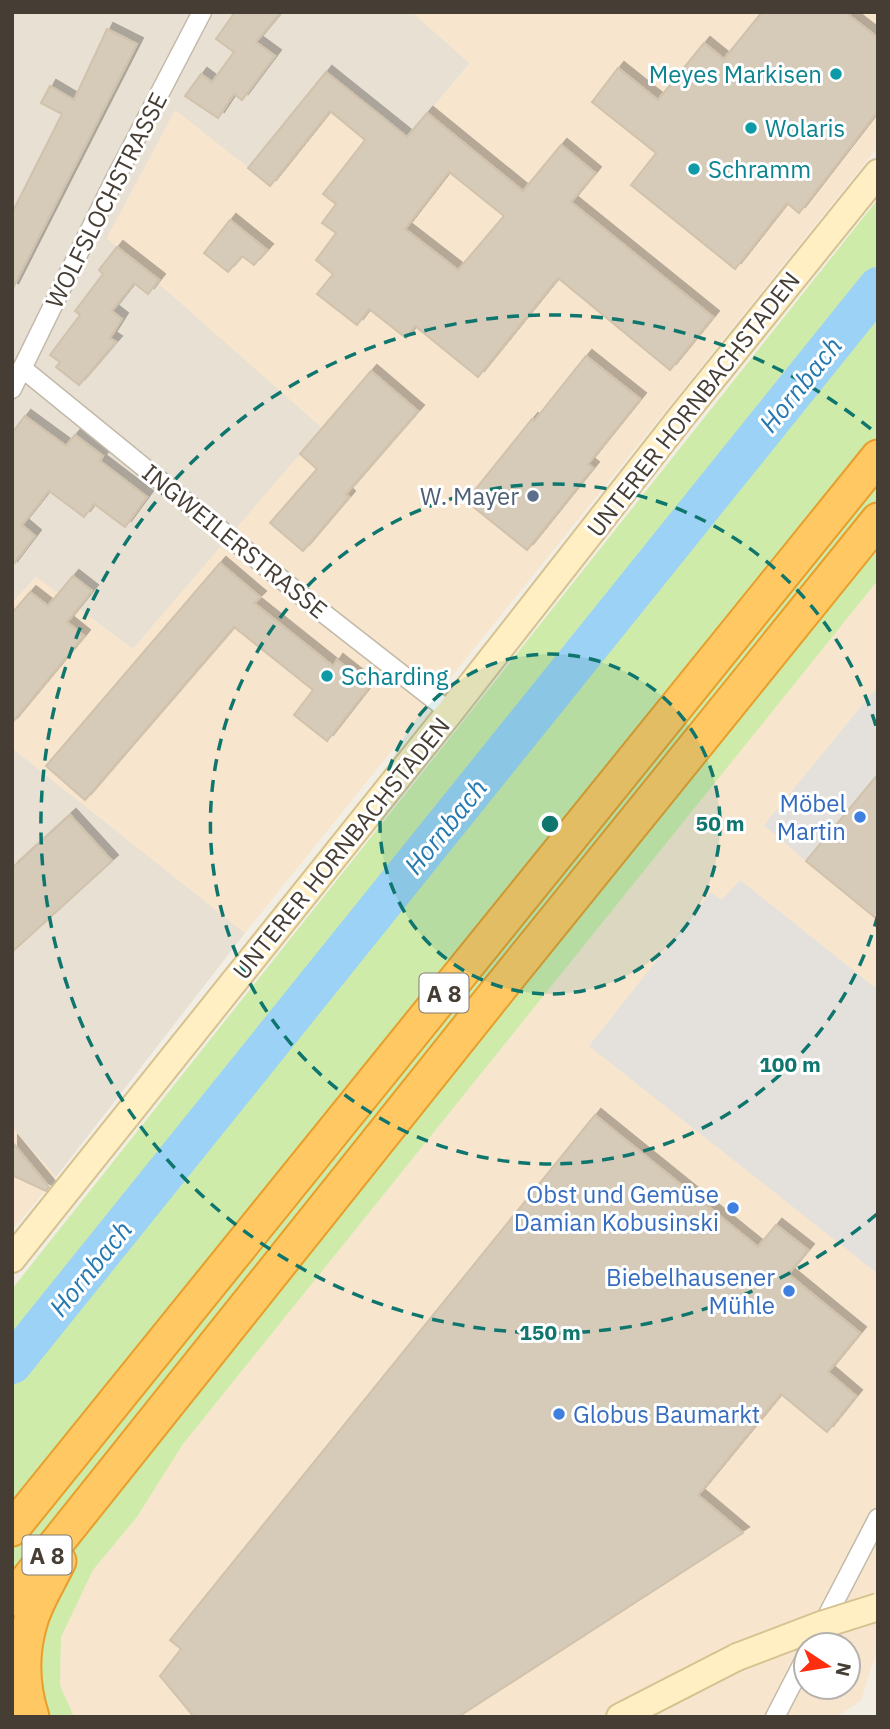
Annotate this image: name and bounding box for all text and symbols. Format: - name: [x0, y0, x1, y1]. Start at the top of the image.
- place label: Meyes Markisen: [649, 58, 822, 90]
- marker: Meyes Markisen: [828, 66, 844, 82]
- street label: WOLFSLOCHSTRASSE: [38, 87, 174, 313]
- place label: Wolaris: [765, 112, 845, 144]
- marker: Wolaris: [743, 120, 759, 136]
- place label: Schramm: [708, 153, 811, 185]
- marker: Schramm: [686, 161, 702, 177]
- street label: UNTERER HORNBACHSTADEN: [579, 265, 807, 543]
- water label: Hornbach: [751, 329, 849, 439]
- street label: INGWEILERSTRASSE: [136, 456, 334, 626]
- place label: W. Mayer: [420, 480, 519, 512]
- marker: W. Mayer: [525, 488, 541, 504]
- place label: Scharding: [341, 660, 449, 692]
- marker: Scharding: [319, 668, 335, 684]
- street label: UNTERER HORNBACHSTADEN: [225, 710, 457, 986]
- water label: Hornbach: [396, 771, 494, 881]
- place label: Möbel Martin: [777, 787, 846, 847]
- text: 50 m: [696, 809, 744, 837]
- marker: Möbel Martin: [852, 809, 868, 825]
- centre of rings: [538, 812, 562, 836]
- road number: A 8: [420, 974, 468, 1012]
- text: 100 m: [759, 1050, 821, 1078]
- place label: Obst und Gemüse Damian Kobusinski: [514, 1178, 719, 1238]
- marker: Obst und Gemüse Damian Kobusinski: [725, 1200, 741, 1216]
- water label: Hornbach: [41, 1213, 139, 1323]
- place label: Biebelhausener Mühle: [606, 1261, 775, 1321]
- marker: Biebelhausener Mühle: [781, 1283, 797, 1299]
- text: 150 m: [519, 1318, 581, 1346]
- place label: Globus Baumarkt: [573, 1398, 760, 1430]
- marker: Globus Baumarkt: [551, 1406, 567, 1422]
- road number: A 8: [22, 1536, 72, 1574]
- north arrow: [792, 1631, 862, 1701]
- text: N: [830, 1660, 857, 1679]

